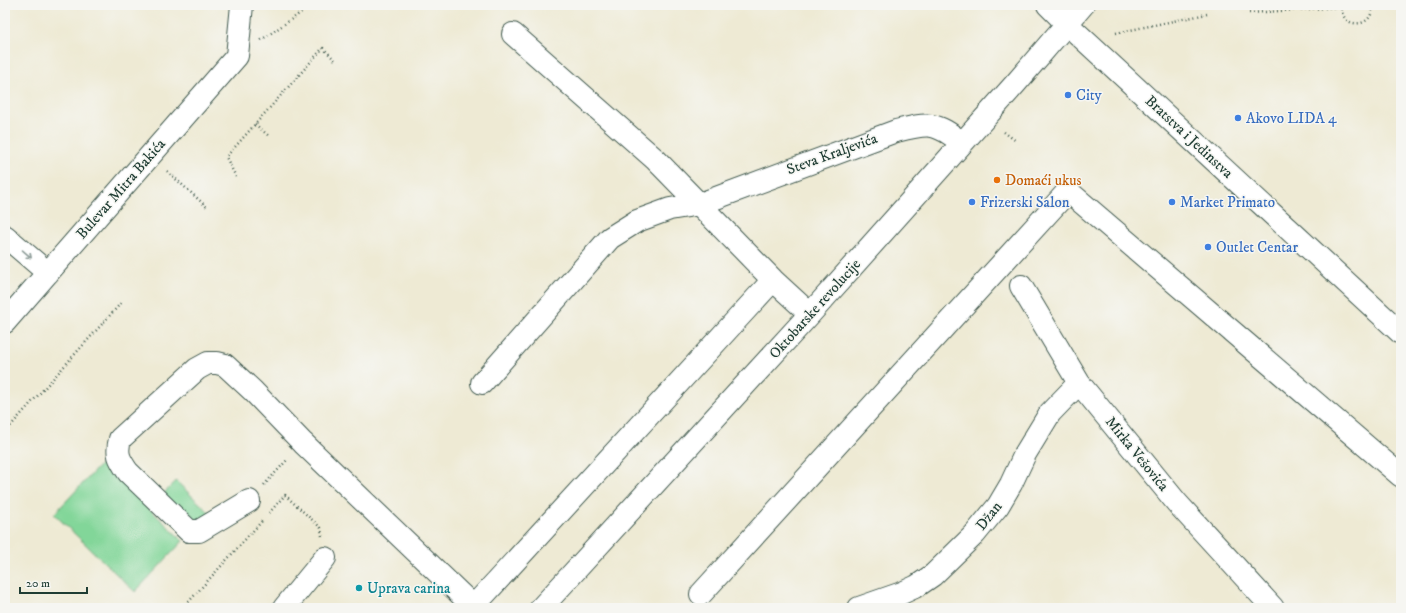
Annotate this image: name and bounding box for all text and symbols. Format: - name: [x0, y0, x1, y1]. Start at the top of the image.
- place label: City: [1076, 86, 1103, 105]
- marker: City: [1063, 90, 1073, 100]
- street label: Bratstva i Jedinstva: [1141, 91, 1237, 183]
- place label: Akovo LIDA 4: [1246, 109, 1337, 128]
- marker: Akovo LIDA 4: [1233, 113, 1243, 123]
- street label: Steva Kraljevića: [784, 129, 881, 179]
- street label: Bulevar Mitra Bakića: [72, 134, 170, 243]
- place label: Domaći ukus: [1005, 171, 1082, 190]
- marker: Domaći ukus: [992, 175, 1002, 185]
- place label: Frizerski Salon: [980, 193, 1070, 212]
- place label: Market Primato: [1180, 193, 1275, 212]
- marker: Frizerski Salon: [967, 197, 977, 207]
- marker: Market Primato: [1167, 197, 1177, 207]
- place label: Outlet Centar: [1216, 238, 1298, 257]
- marker: Outlet Centar: [1203, 242, 1213, 252]
- one-way arrow: [21, 250, 32, 259]
- street label: Oktobarske revolucije: [765, 255, 865, 363]
- street label: Mirka Vešovića: [1101, 413, 1173, 496]
- street label: Džan: [972, 497, 1006, 534]
- scale bar: [20, 569, 87, 595]
- text: 20 m: [26, 576, 50, 591]
- place label: Uprava carina: [367, 579, 451, 598]
- marker: Uprava carina: [354, 583, 364, 593]

